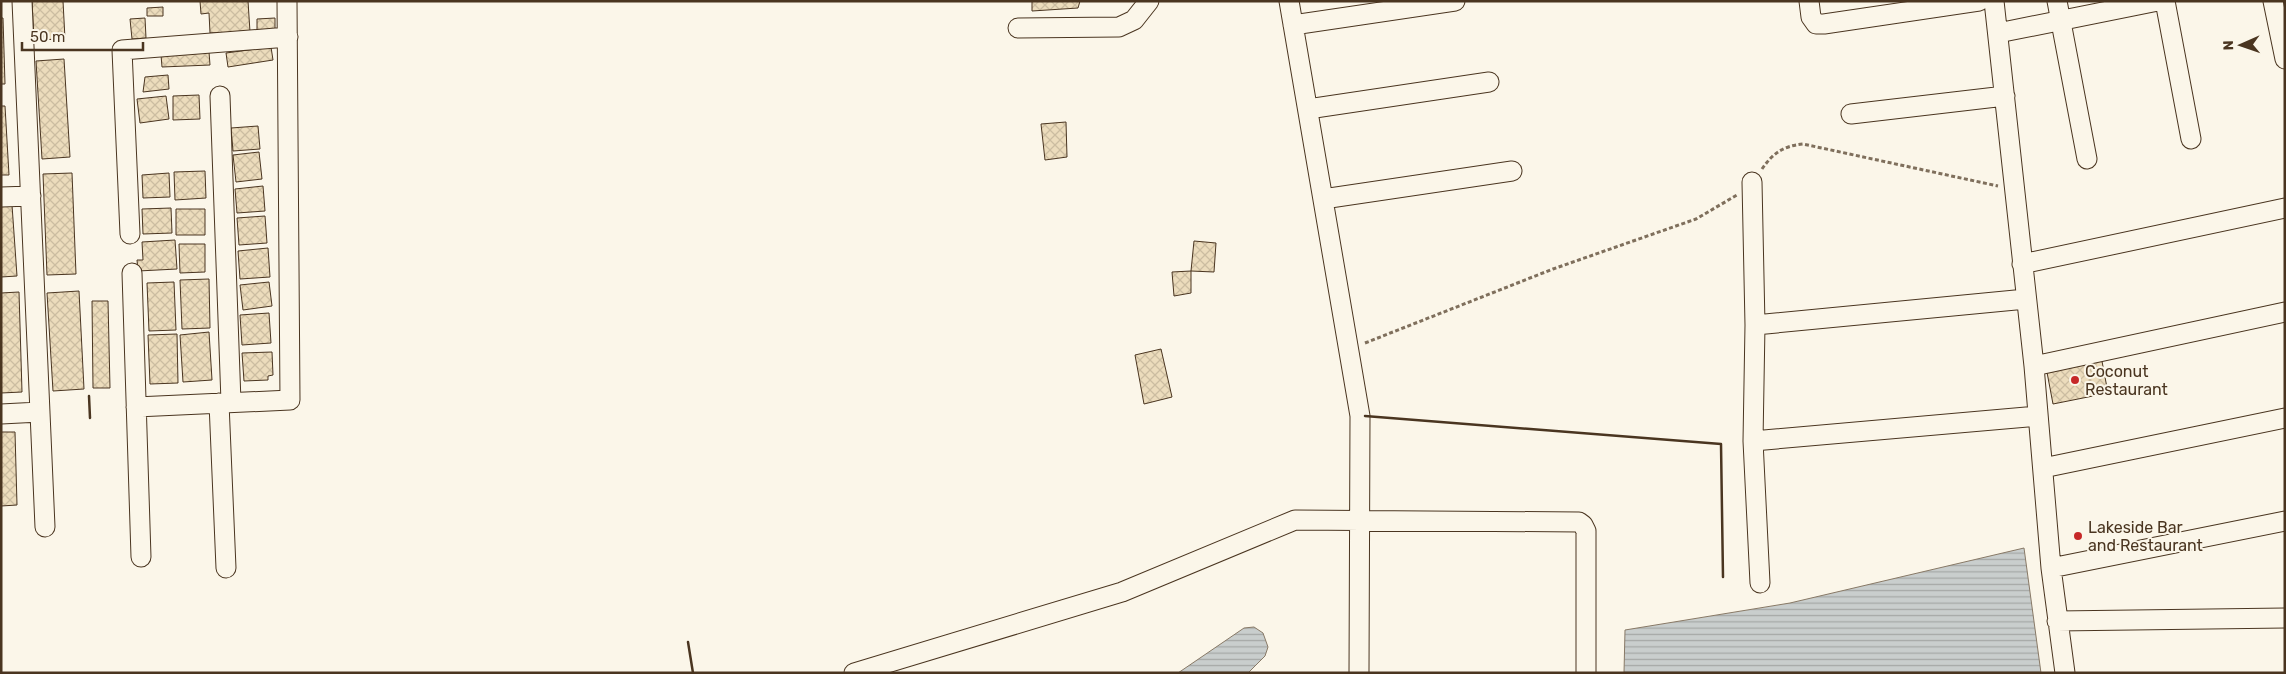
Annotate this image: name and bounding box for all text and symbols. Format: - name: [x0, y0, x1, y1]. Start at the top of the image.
- scale bar: [22, 20, 144, 52]
- north arrow: [2216, 20, 2266, 70]
- text: 50 m: [30, 28, 65, 46]
- text: N: [2220, 40, 2237, 51]
- place label: Coconut Restaurant: [2085, 362, 2168, 399]
- marker: Coconut Restaurant: [2069, 374, 2081, 386]
- place label: Lakeside Bar and Restaurant: [2088, 518, 2203, 555]
- marker: Lakeside Bar and Restaurant: [2072, 530, 2084, 542]

